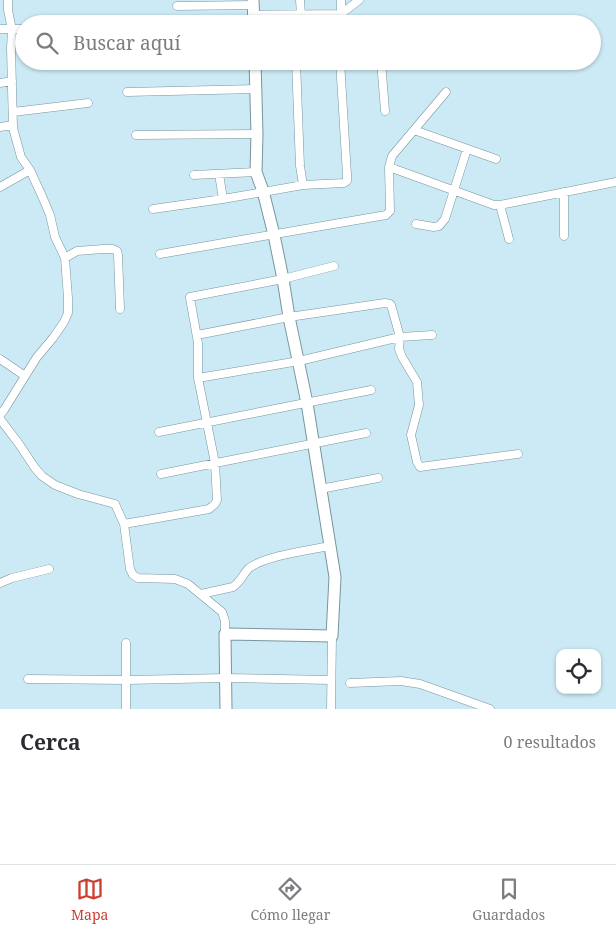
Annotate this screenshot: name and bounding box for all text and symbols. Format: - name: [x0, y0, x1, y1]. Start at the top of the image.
- search box: [15, 15, 601, 70]
- icon: search: [33, 29, 61, 57]
- text: Buscar aquí: [73, 30, 181, 56]
- map controls: [556, 649, 601, 694]
- button: locate: [556, 649, 601, 694]
- text: Cerca: [20, 728, 81, 756]
- text: 0 resultados: [504, 731, 596, 753]
- tab: Mapa: [71, 875, 108, 924]
- tab: Cómo llegar: [250, 875, 330, 924]
- tab: Guardados: [472, 875, 545, 924]

